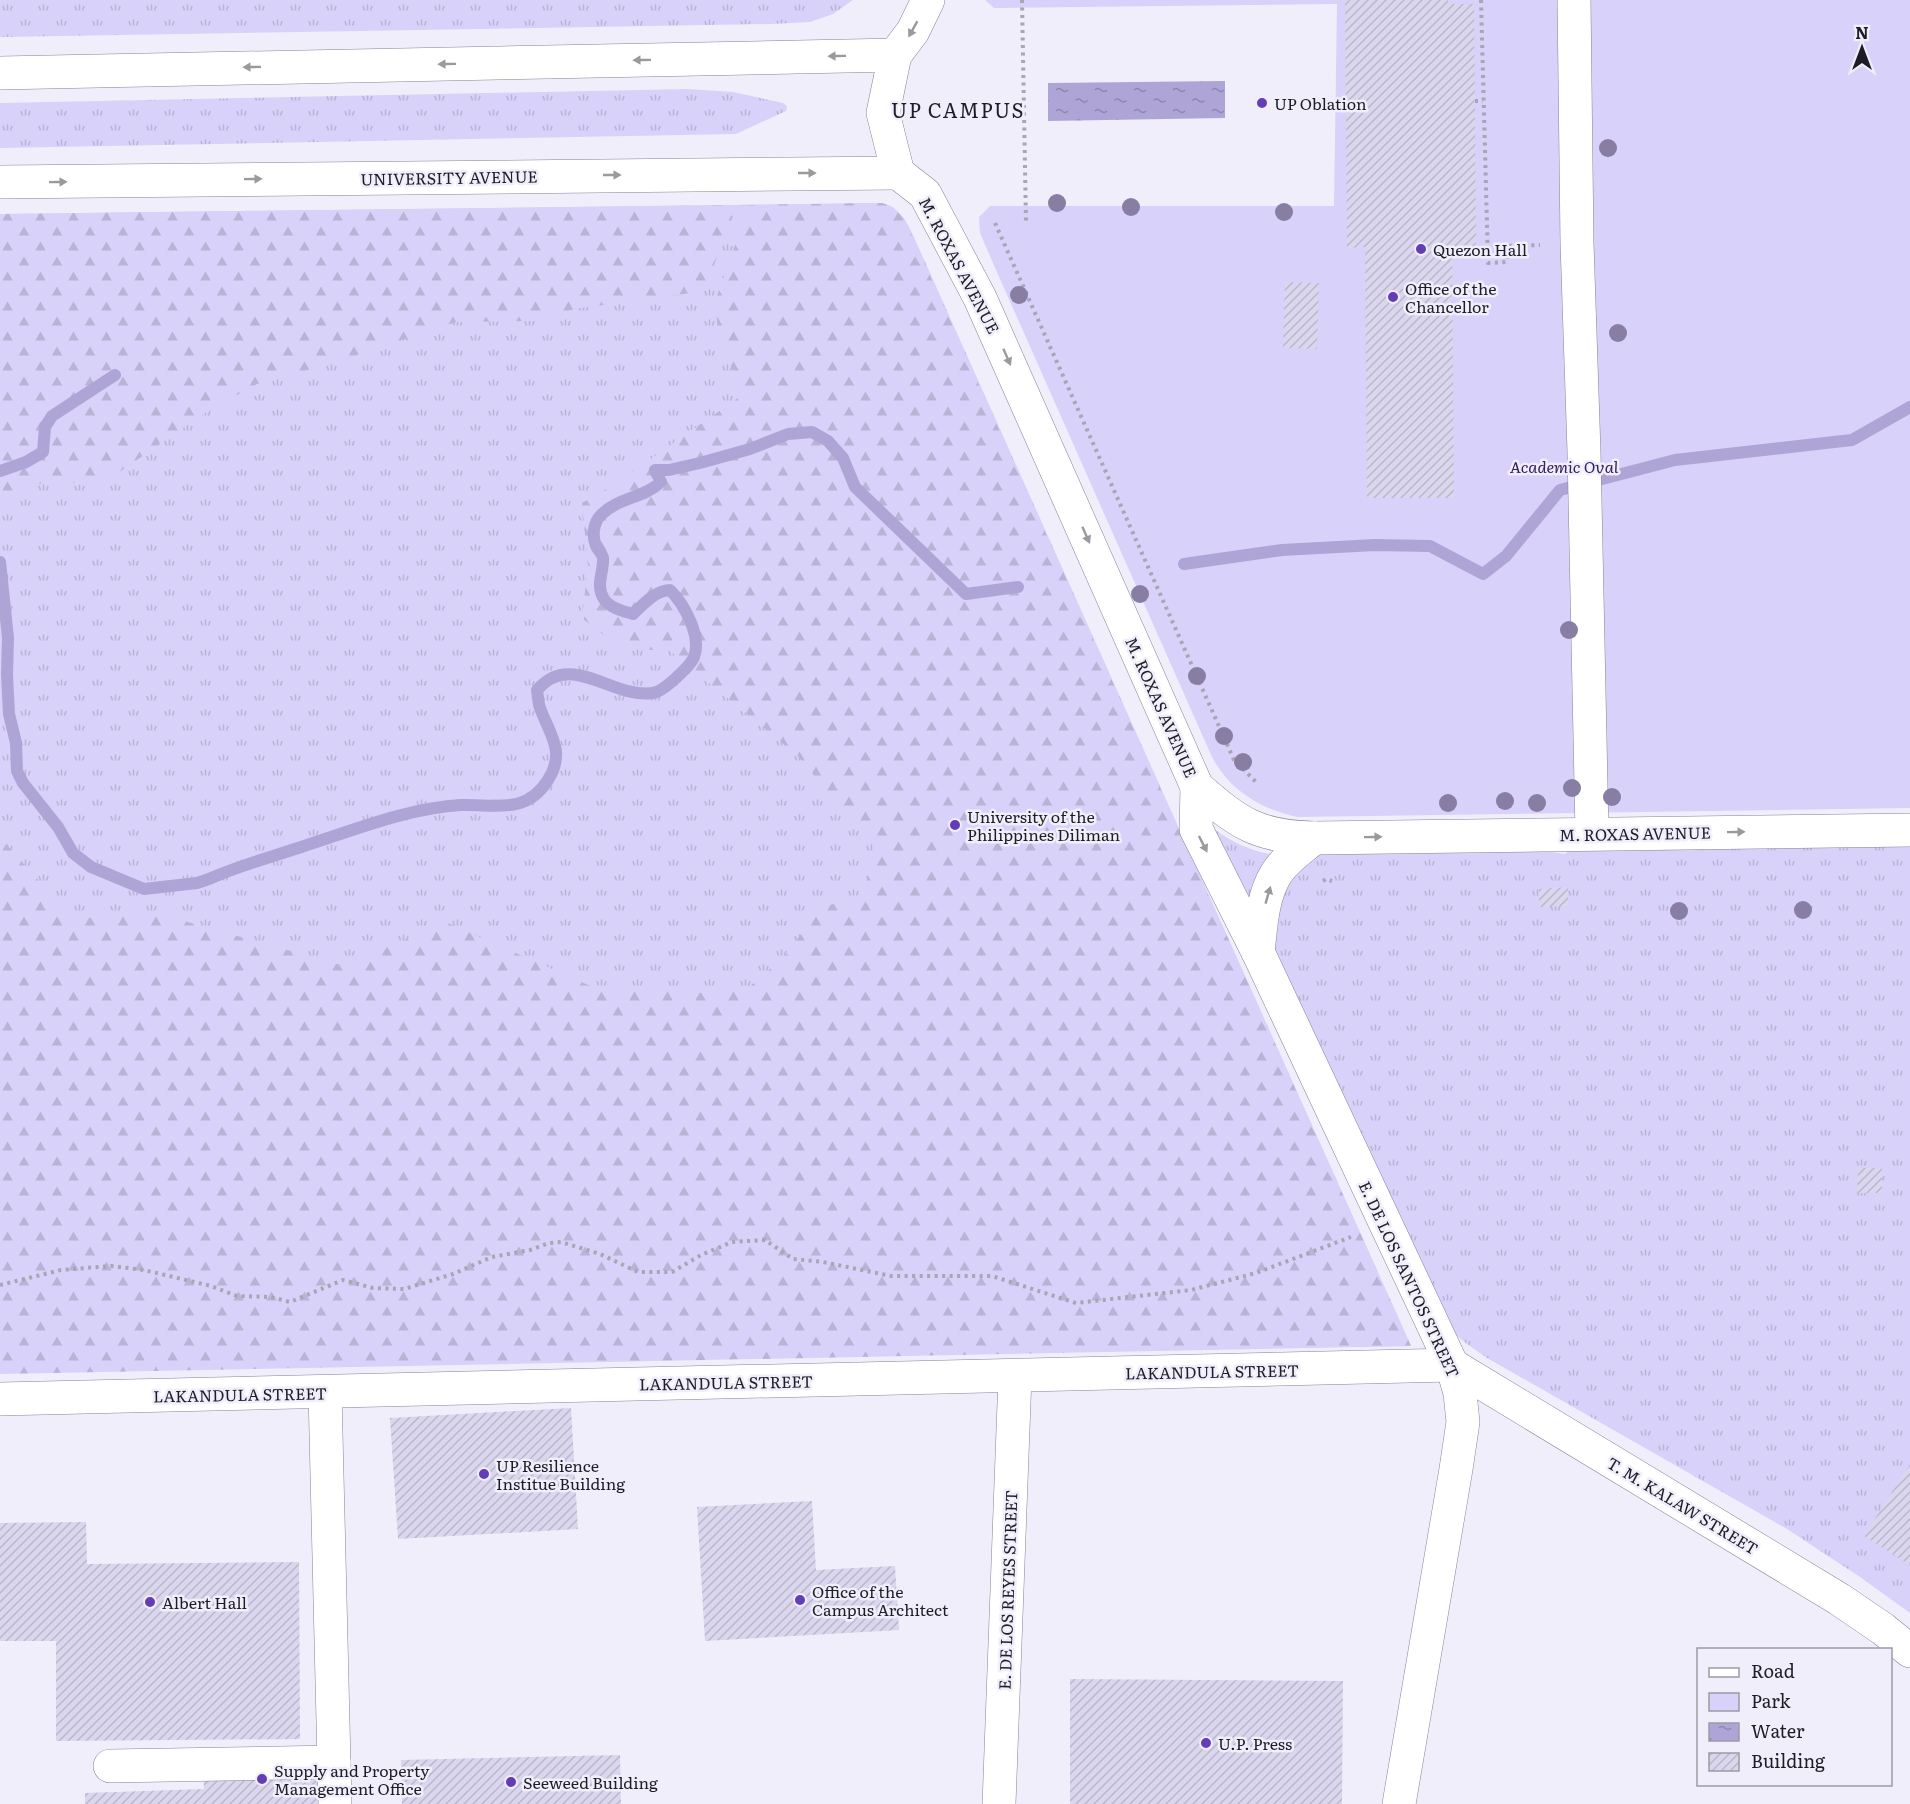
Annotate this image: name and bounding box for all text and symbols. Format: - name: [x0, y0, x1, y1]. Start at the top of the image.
- north arrow: [1832, 18, 1892, 78]
- one-way arrow: [908, 20, 918, 37]
- text: N: [1855, 20, 1869, 44]
- one-way arrow: [827, 51, 846, 61]
- one-way arrow: [632, 56, 651, 65]
- one-way arrow: [437, 59, 456, 69]
- one-way arrow: [242, 63, 261, 72]
- place label: UP Oblation: [1274, 91, 1367, 115]
- district label: UP CAMPUS: [891, 94, 1025, 124]
- marker: UP Oblation: [1255, 96, 1269, 110]
- street label: UNIVERSITY AVENUE: [360, 163, 538, 191]
- one-way arrow: [798, 168, 817, 178]
- one-way arrow: [603, 170, 622, 180]
- one-way arrow: [244, 174, 263, 184]
- one-way arrow: [49, 177, 68, 187]
- street label: M. ROXAS AVENUE: [914, 192, 1006, 338]
- place label: Quezon Hall: [1433, 237, 1527, 261]
- marker: Quezon Hall: [1414, 242, 1428, 256]
- place label: Office of the Chancellor: [1405, 276, 1497, 318]
- marker: Office of the Chancellor: [1386, 290, 1400, 304]
- one-way arrow: [1002, 348, 1011, 365]
- park label: Academic Oval: [1510, 454, 1619, 478]
- one-way arrow: [1081, 526, 1091, 544]
- street label: M. ROXAS AVENUE: [1120, 633, 1204, 781]
- place label: University of the Philippines Diliman: [967, 804, 1120, 846]
- marker: University of the Philippines Diliman: [948, 818, 962, 832]
- street label: M. ROXAS AVENUE: [1559, 820, 1711, 846]
- one-way arrow: [1726, 827, 1745, 837]
- one-way arrow: [1363, 832, 1382, 842]
- one-way arrow: [1199, 835, 1208, 852]
- one-way arrow: [1264, 885, 1273, 903]
- street label: E. DE LOS SANTOS STREET: [1354, 1177, 1466, 1381]
- street label: LAKANDULA STREET: [1125, 1357, 1299, 1385]
- street label: LAKANDULA STREET: [639, 1368, 813, 1396]
- street label: LAKANDULA STREET: [153, 1380, 327, 1408]
- street label: T. M. KALAW STREET: [1603, 1450, 1763, 1560]
- place label: UP Resilience Institue Building: [496, 1453, 625, 1495]
- marker: UP Resilience Institue Building: [477, 1467, 491, 1481]
- street label: E. DE LOS REYES STREET: [992, 1490, 1022, 1690]
- place label: Office of the Campus Architect: [812, 1579, 949, 1621]
- place label: Albert Hall: [162, 1590, 247, 1614]
- marker: Office of the Campus Architect: [793, 1593, 807, 1607]
- marker: Albert Hall: [143, 1595, 157, 1609]
- legend: [1697, 1648, 1892, 1786]
- text: Road: [1751, 1657, 1795, 1684]
- text: Park: [1751, 1687, 1792, 1714]
- text: Water: [1751, 1717, 1805, 1744]
- place label: U.P. Press: [1218, 1731, 1292, 1755]
- marker: U.P. Press: [1199, 1736, 1213, 1750]
- text: Building: [1751, 1747, 1826, 1774]
- place label: Supply and Property Management Office: [274, 1758, 430, 1800]
- place label: Seeweed Building: [523, 1770, 658, 1794]
- marker: Supply and Property Management Office: [255, 1772, 269, 1786]
- marker: Seeweed Building: [504, 1775, 518, 1789]

